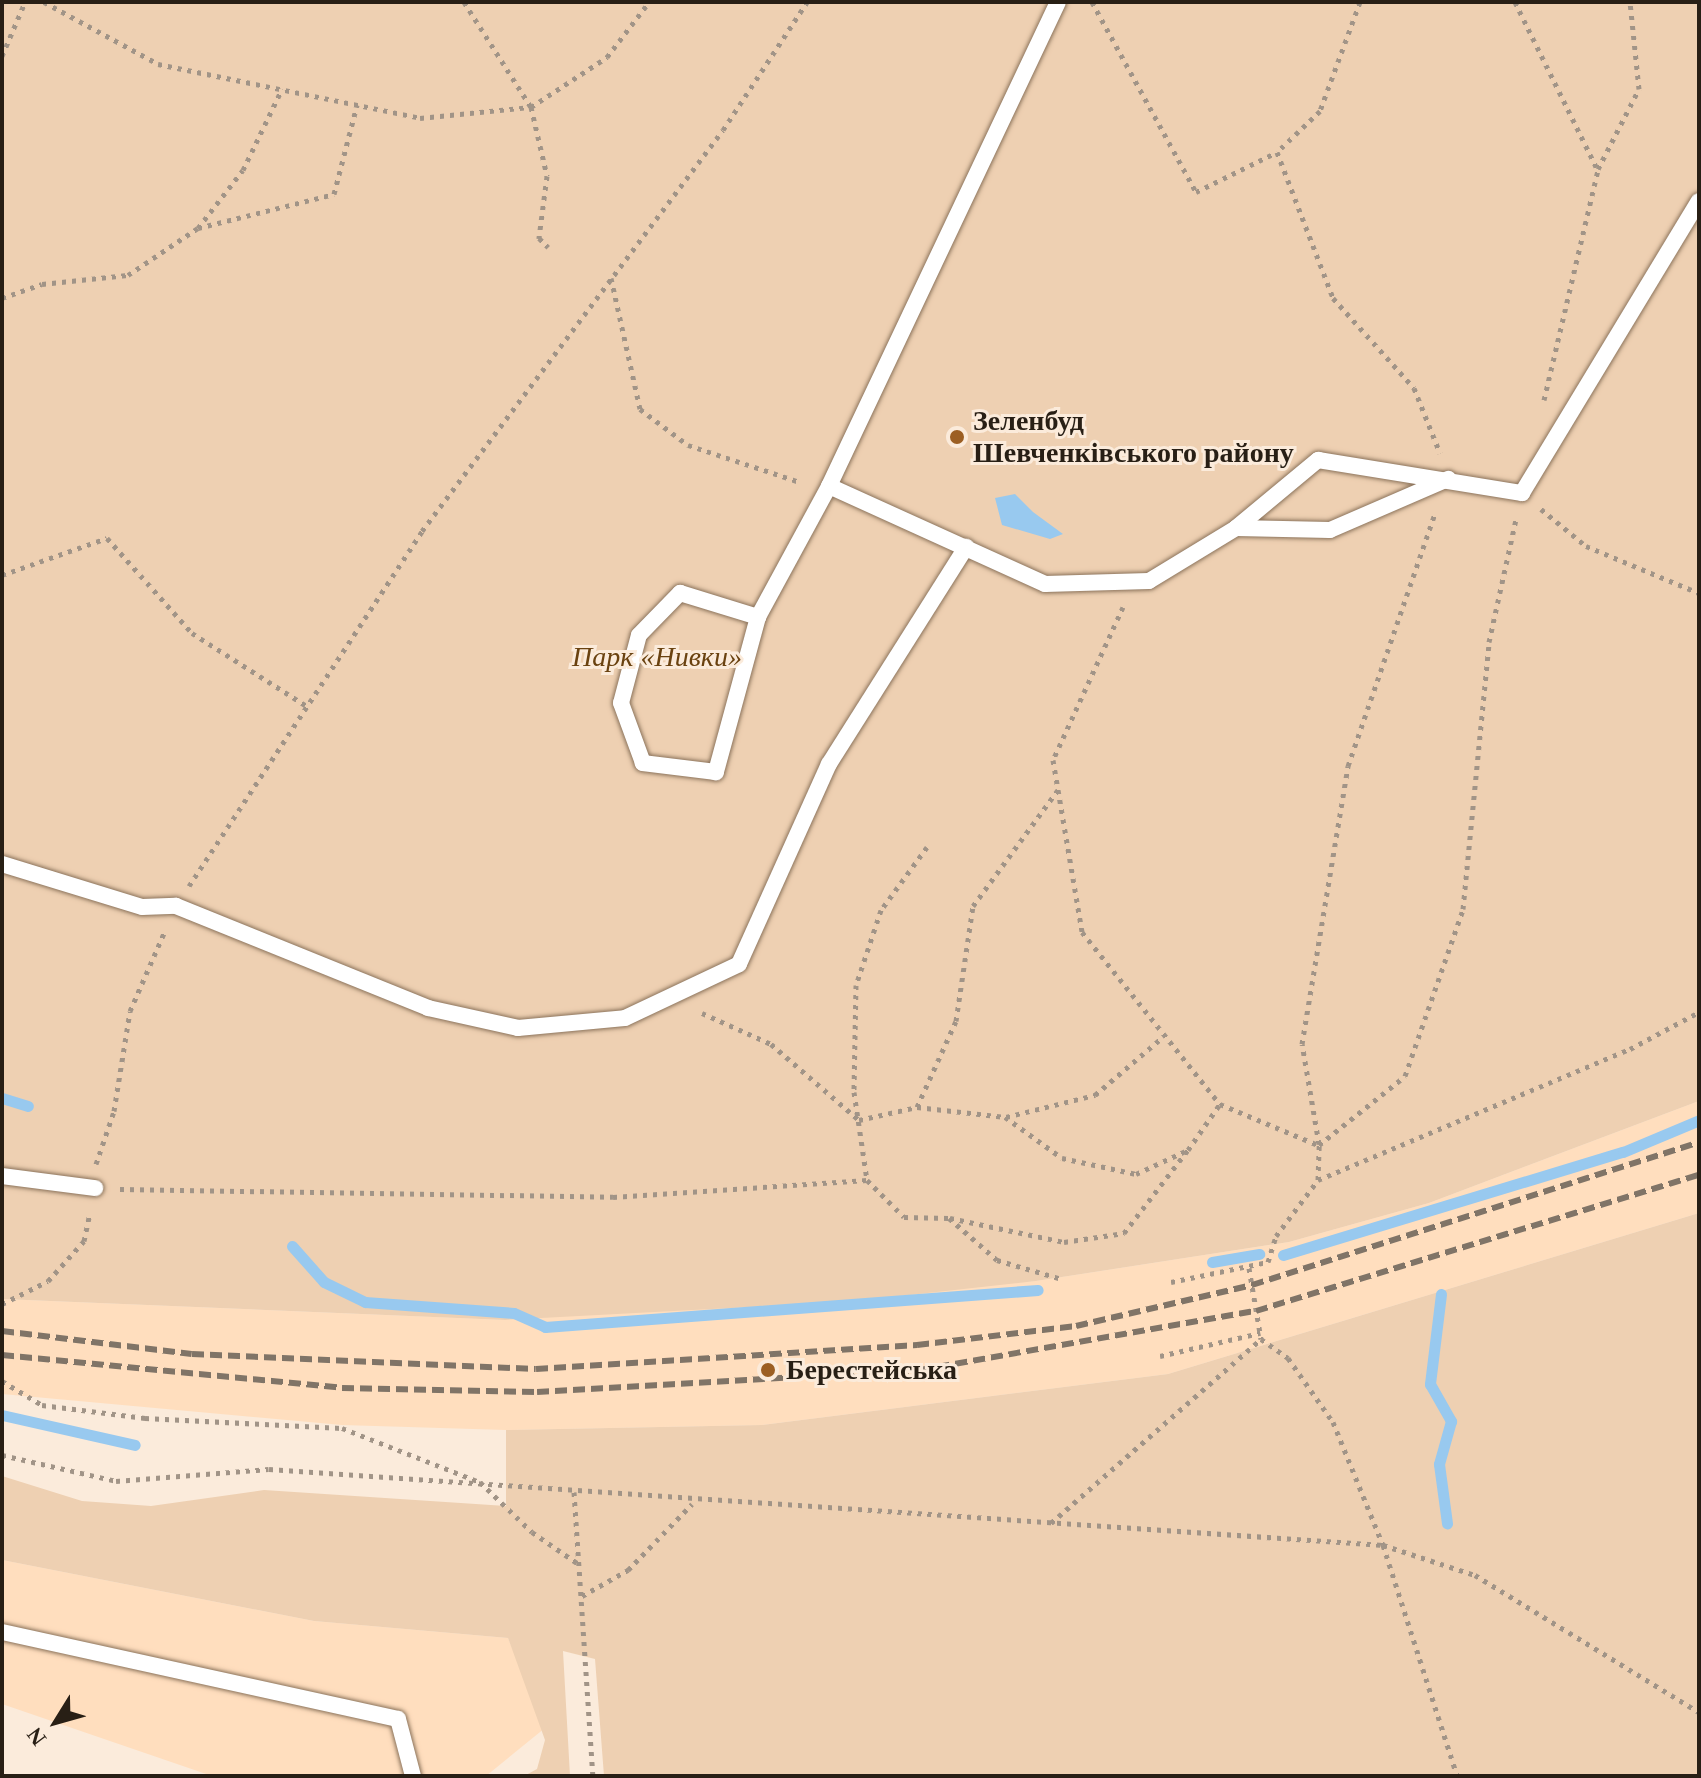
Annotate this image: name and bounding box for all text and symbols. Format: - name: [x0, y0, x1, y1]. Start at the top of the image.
- place label: Зеленбуд Шевченківського району: [973, 404, 1294, 470]
- marker: Зеленбуд Шевченківського району: [948, 428, 966, 446]
- park label: Парк «Нивки»: [572, 640, 742, 674]
- place label: Берестейська: [786, 1353, 957, 1387]
- marker: Берестейська: [757, 1359, 779, 1381]
- north arrow: [16, 1682, 96, 1762]
- text: N: [22, 1723, 51, 1751]

